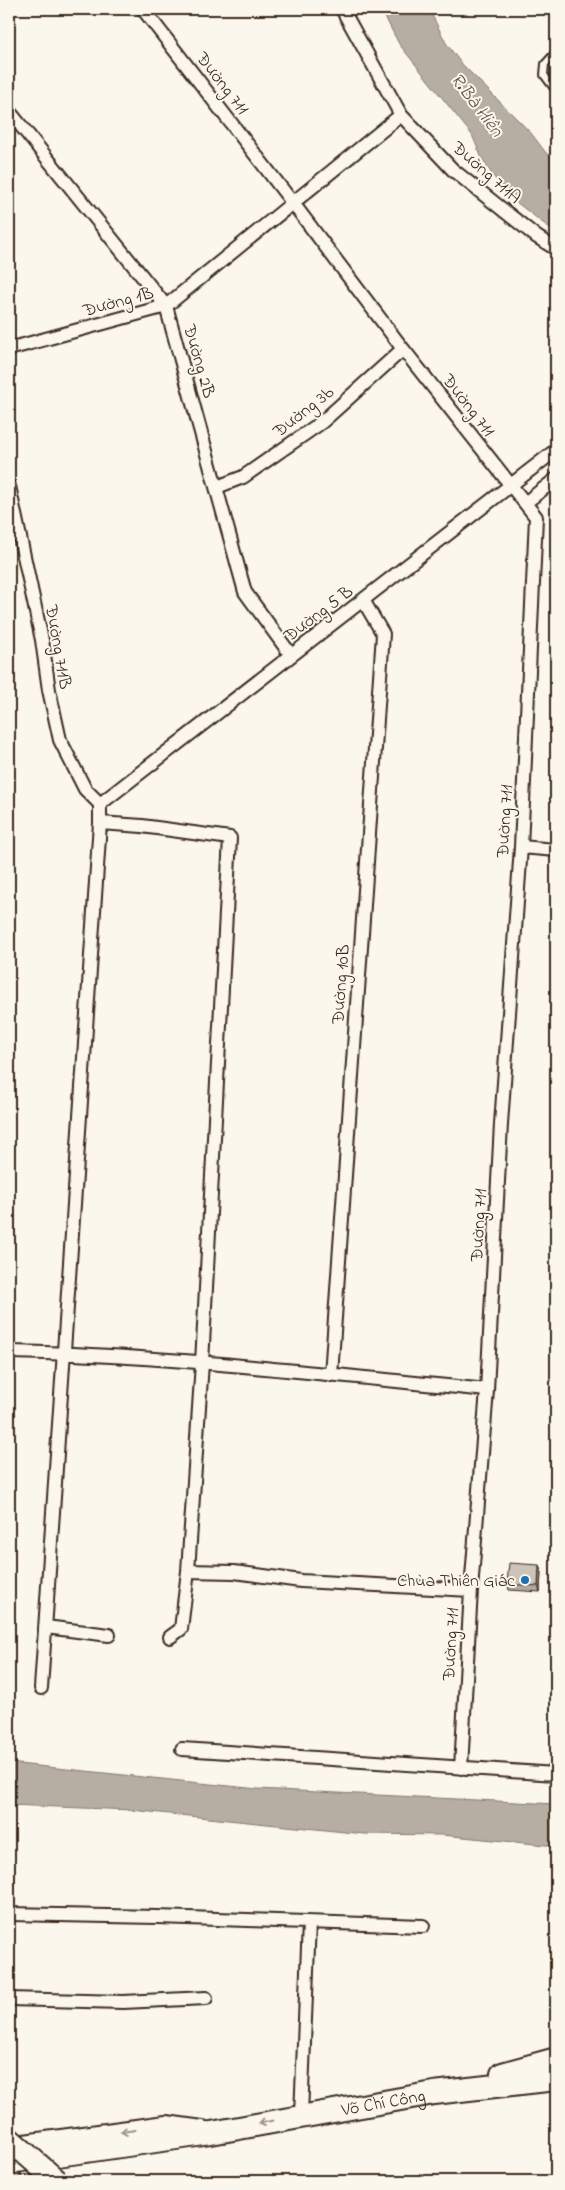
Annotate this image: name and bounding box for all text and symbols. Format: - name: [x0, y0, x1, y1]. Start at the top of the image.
- street label: Đường 711: [187, 47, 254, 122]
- water label: R.Bà Hiên: [443, 68, 509, 144]
- street label: Đường 711A: [444, 135, 526, 212]
- street label: Đường 1B: [79, 281, 157, 326]
- street label: Đường 2B: [174, 321, 221, 402]
- street label: Đường 711: [433, 369, 500, 444]
- street label: Đường 3b: [267, 380, 341, 446]
- street label: Đường 5 B: [278, 580, 360, 651]
- street label: Đường 711B: [36, 602, 77, 692]
- street label: Đường 711: [491, 784, 522, 859]
- street label: Đường 10B: [326, 943, 359, 1026]
- street label: Đường 711: [465, 1188, 496, 1263]
- place label: Chùa Thiên Giác: [397, 1569, 515, 1595]
- marker: Chùa Thiên Giác: [519, 1574, 531, 1586]
- street label: Đường 711: [437, 1607, 468, 1682]
- street label: Võ Chí Công: [339, 2084, 428, 2125]
- one-way arrow: [258, 2118, 274, 2128]
- one-way arrow: [120, 2126, 136, 2136]

